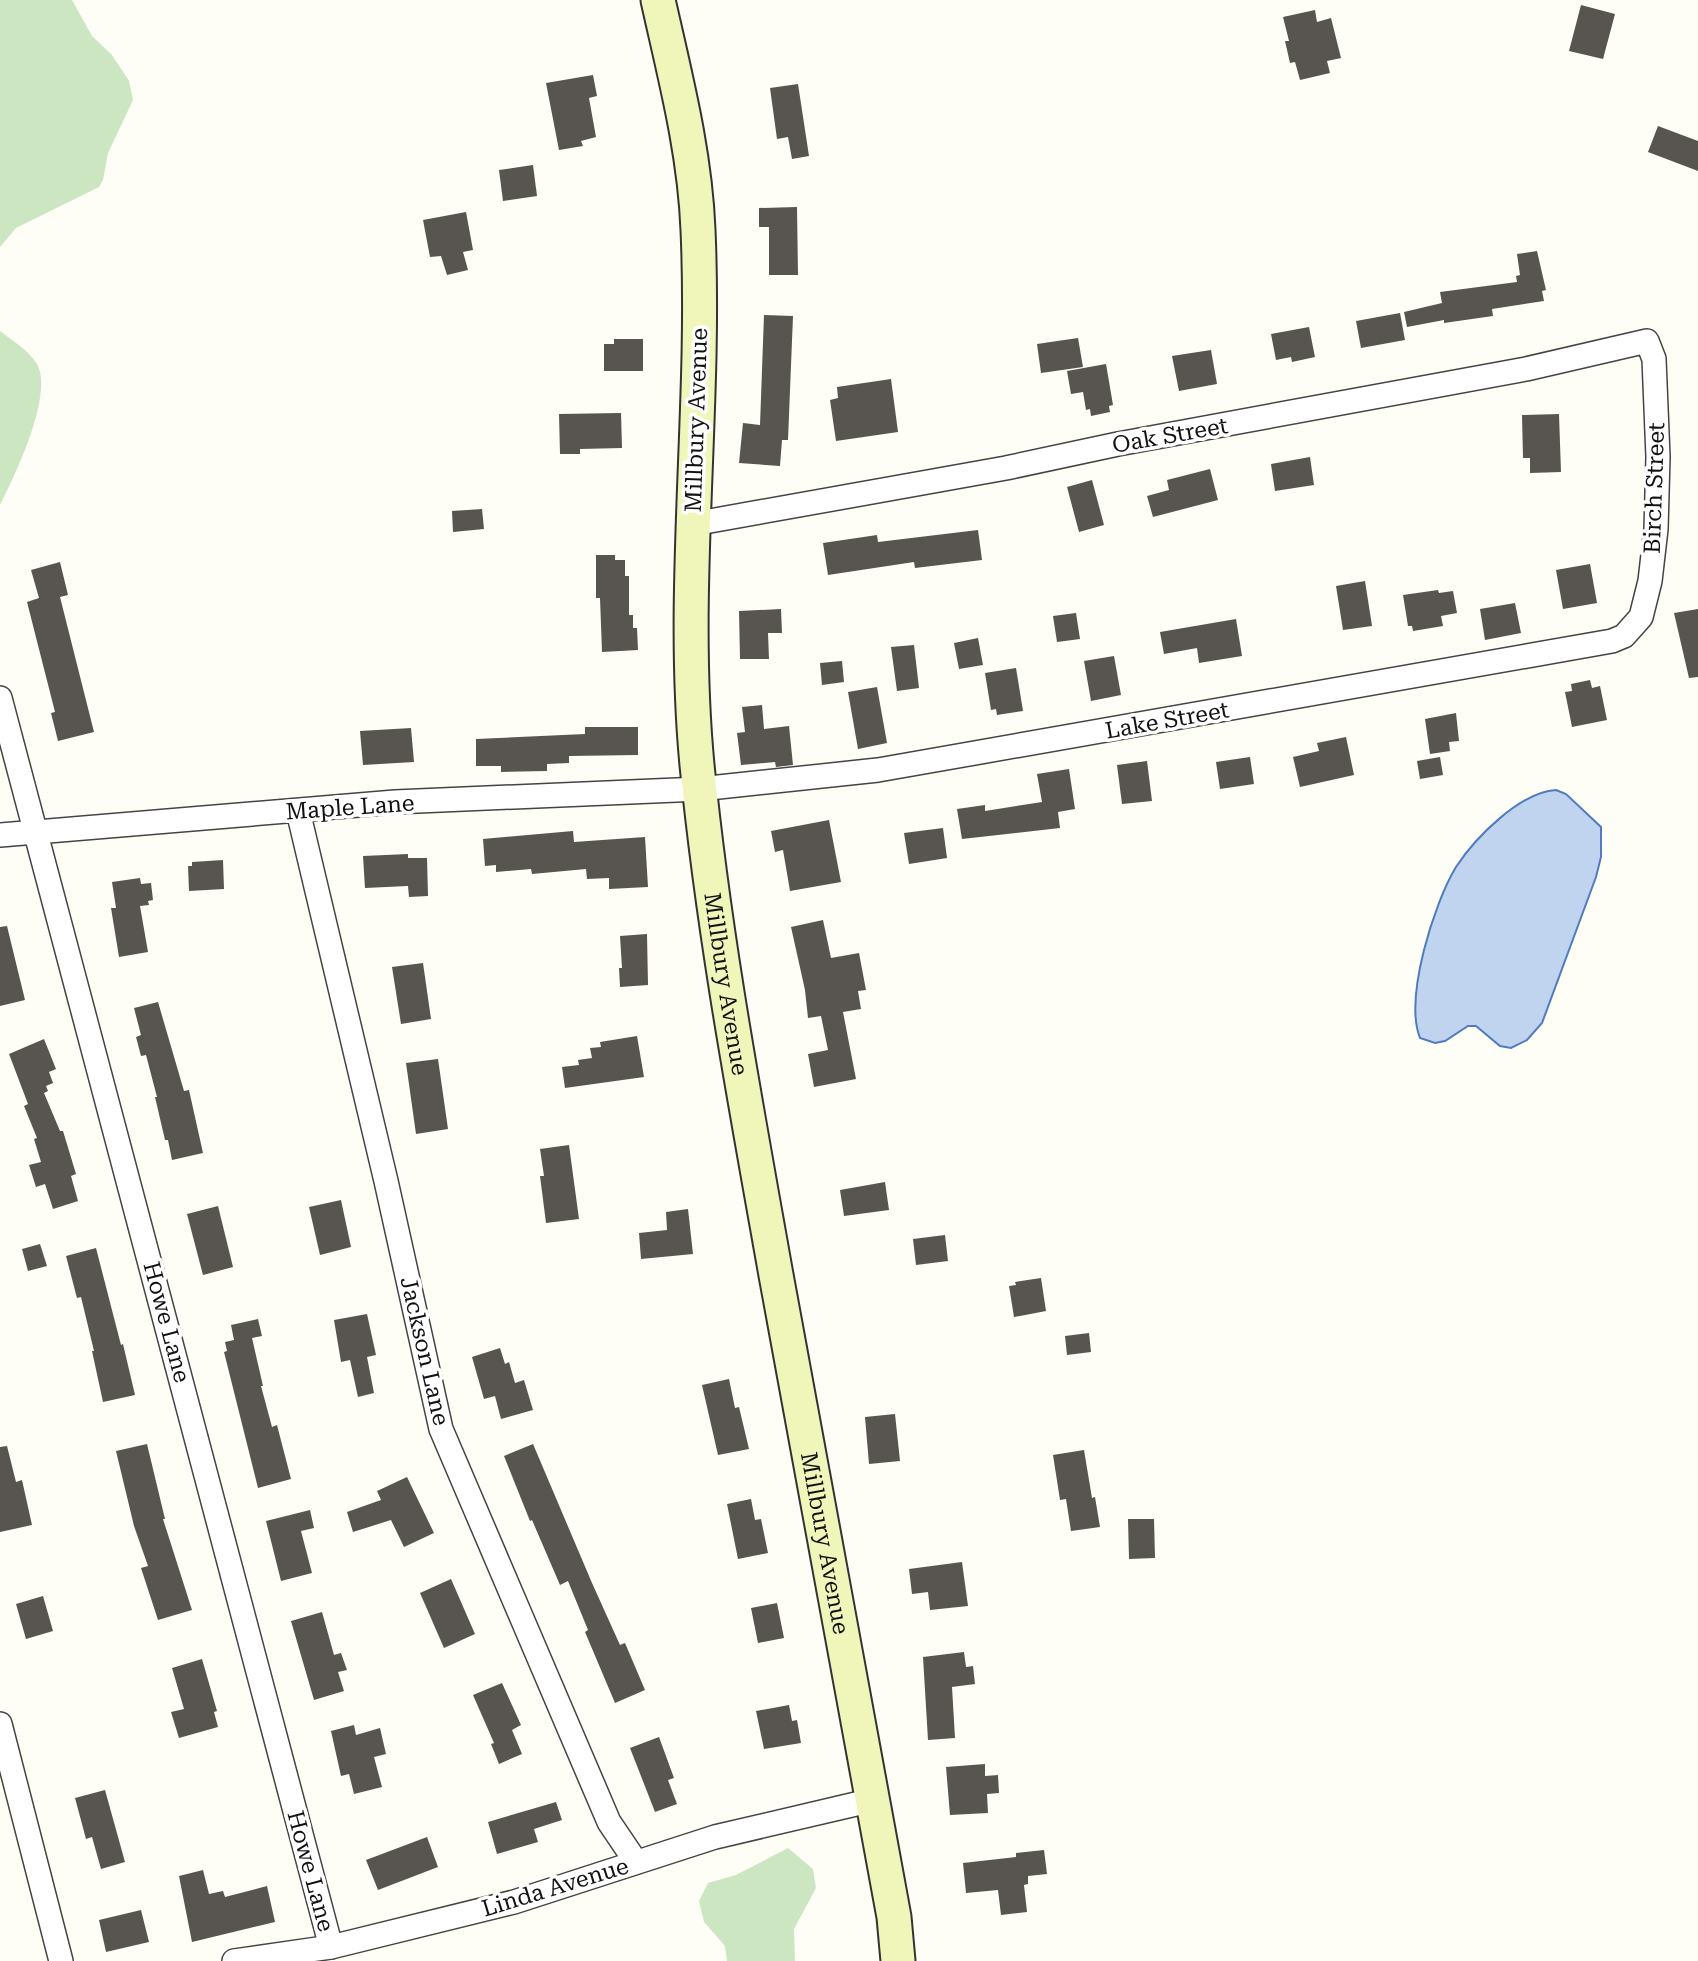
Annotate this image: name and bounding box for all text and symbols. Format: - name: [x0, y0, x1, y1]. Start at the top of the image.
- street label: Millbury Avenue: [680, 327, 713, 513]
- street label: Oak Street: [1110, 412, 1231, 459]
- street label: Birch Street: [1639, 421, 1670, 554]
- street label: Lake Street: [1103, 696, 1232, 745]
- street label: Maple Lane: [285, 790, 415, 825]
- street label: Millbury Avenue: [698, 891, 753, 1077]
- street label: Howe Lane: [137, 1259, 196, 1386]
- street label: Jackson Lane: [394, 1274, 455, 1428]
- street label: Millbury Avenue: [795, 1450, 855, 1636]
- street label: Howe Lane: [281, 1808, 340, 1935]
- street label: Linda Avenue: [479, 1852, 632, 1923]

